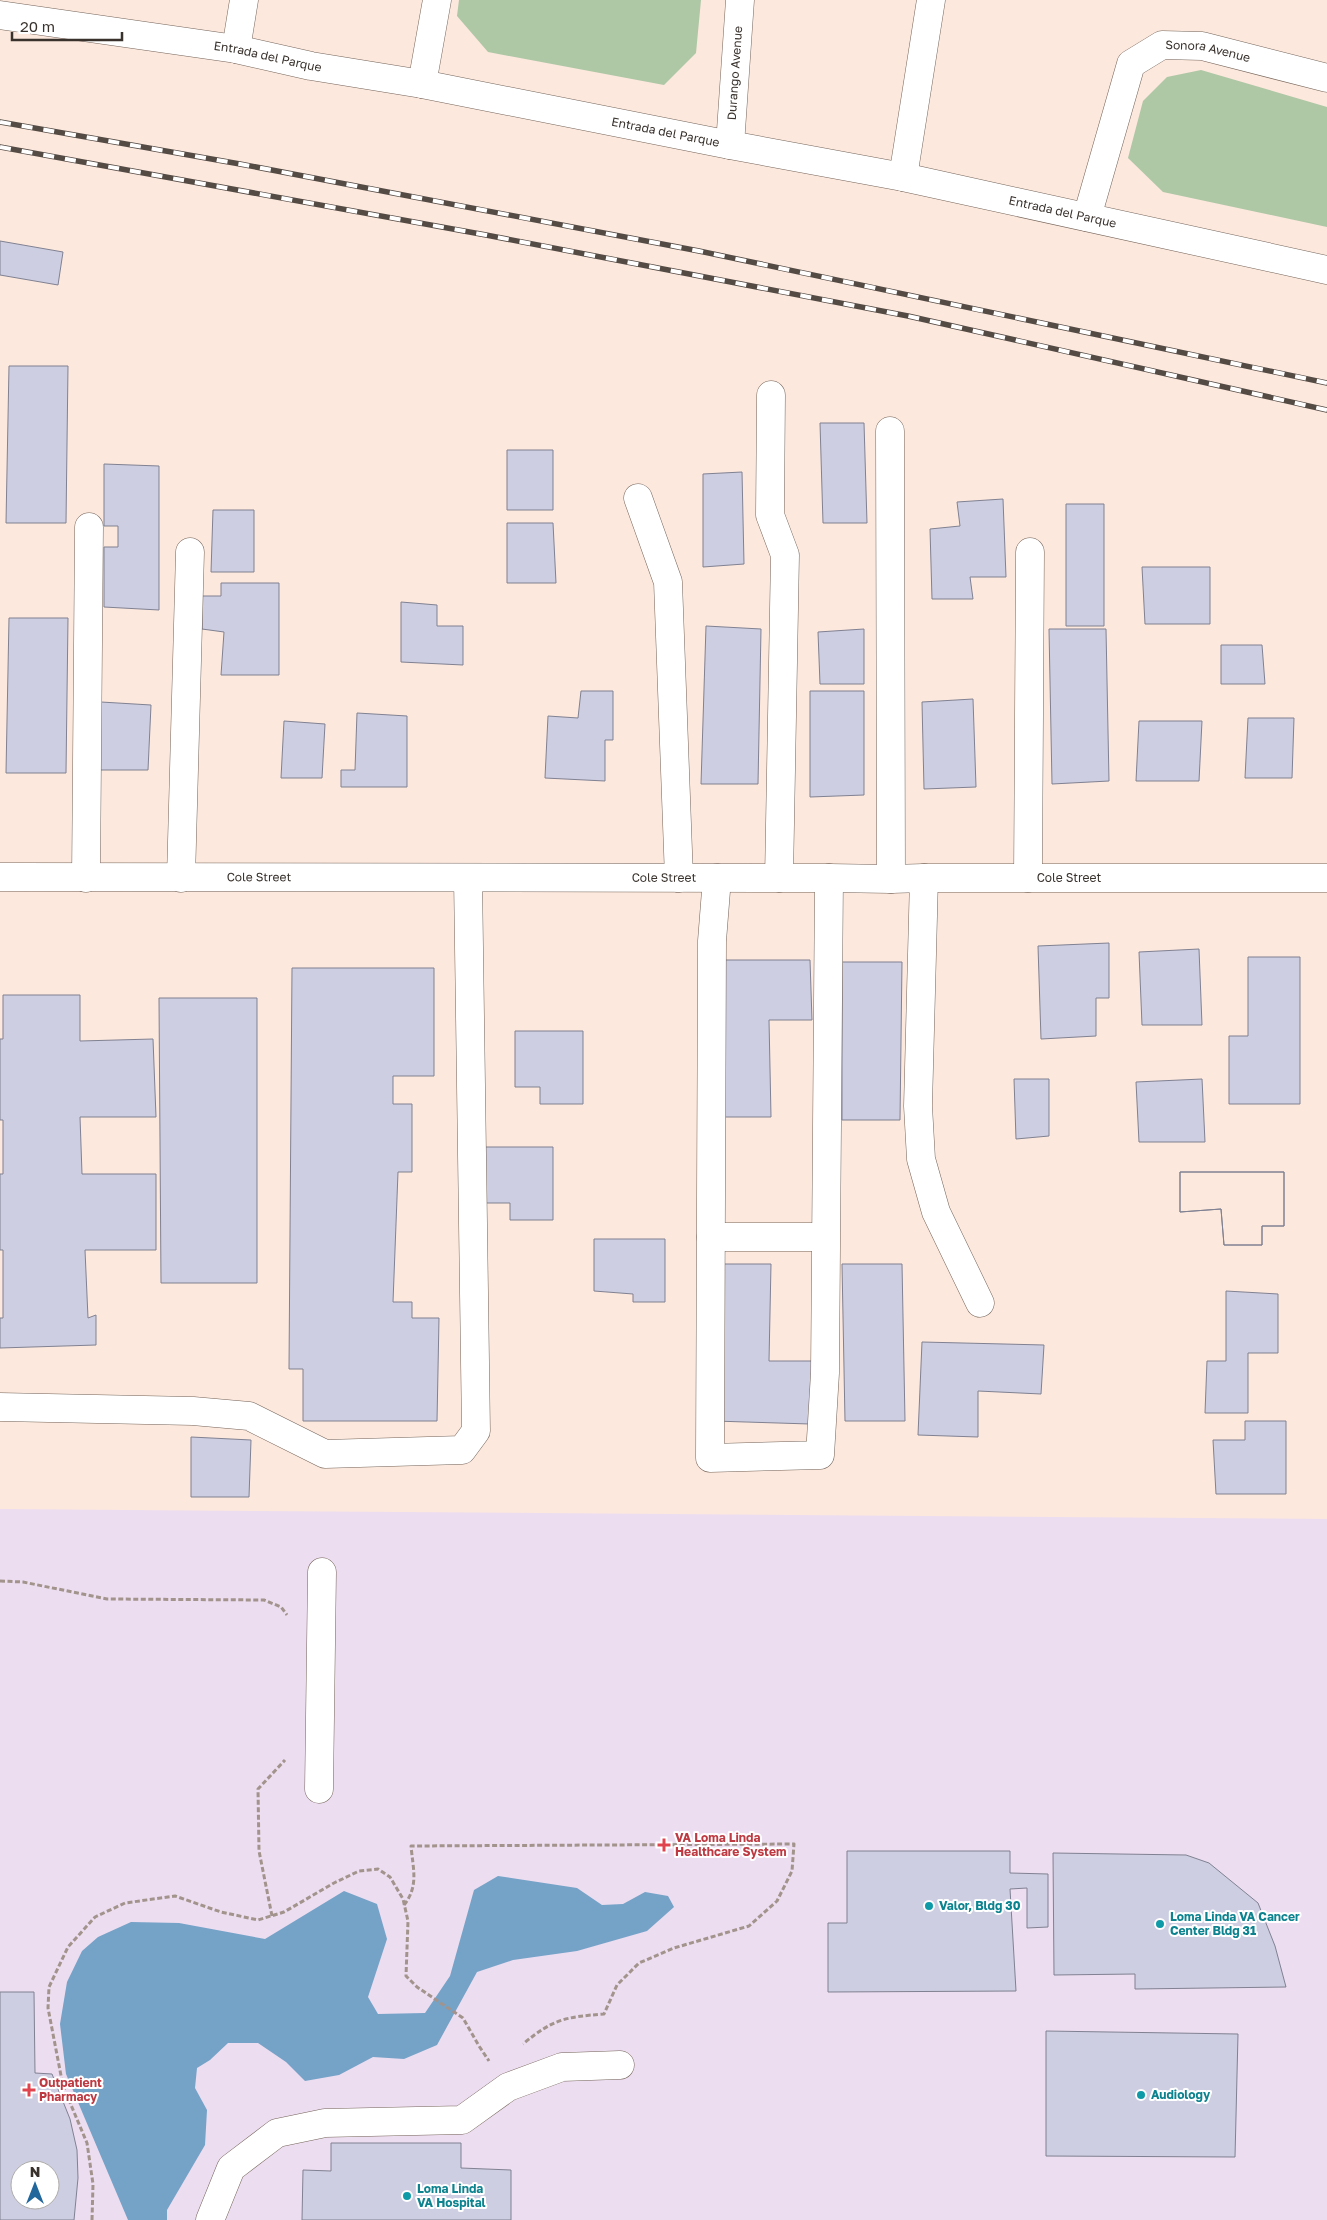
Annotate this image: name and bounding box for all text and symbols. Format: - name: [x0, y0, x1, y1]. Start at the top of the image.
- scale bar: [12, 10, 122, 42]
- text: 20 m: [20, 17, 55, 35]
- street label: Durango Avenue: [724, 25, 745, 121]
- street label: Sonora Avenue: [1165, 37, 1252, 65]
- street label: Entrada del Parque: [213, 38, 323, 75]
- street label: Entrada del Parque: [610, 114, 721, 150]
- street label: Entrada del Parque: [1007, 192, 1118, 231]
- street label: Cole Street: [227, 869, 292, 884]
- street label: Cole Street: [632, 870, 697, 885]
- street label: Cole Street: [1037, 870, 1101, 885]
- place label: VA Loma Linda Healthcare System: [675, 1830, 786, 1859]
- marker: VA Loma Linda Healthcare System: [657, 1838, 671, 1852]
- place label: Valor, Bldg 30: [939, 1898, 1021, 1913]
- marker: Valor, Bldg 30: [923, 1900, 935, 1912]
- place label: Loma Linda VA Cancer Center Bldg 31: [1170, 1909, 1300, 1938]
- marker: Loma Linda VA Cancer Center Bldg 31: [1154, 1918, 1166, 1930]
- place label: Outpatient Pharmacy: [39, 2075, 102, 2104]
- marker: Outpatient Pharmacy: [23, 2084, 35, 2096]
- place label: Audiology: [1151, 2087, 1211, 2102]
- marker: Audiology: [1135, 2089, 1147, 2101]
- north arrow: [10, 2160, 60, 2210]
- text: N: [30, 2163, 40, 2180]
- place label: Loma Linda VA Hospital: [417, 2181, 486, 2210]
- marker: Loma Linda VA Hospital: [401, 2190, 413, 2202]

